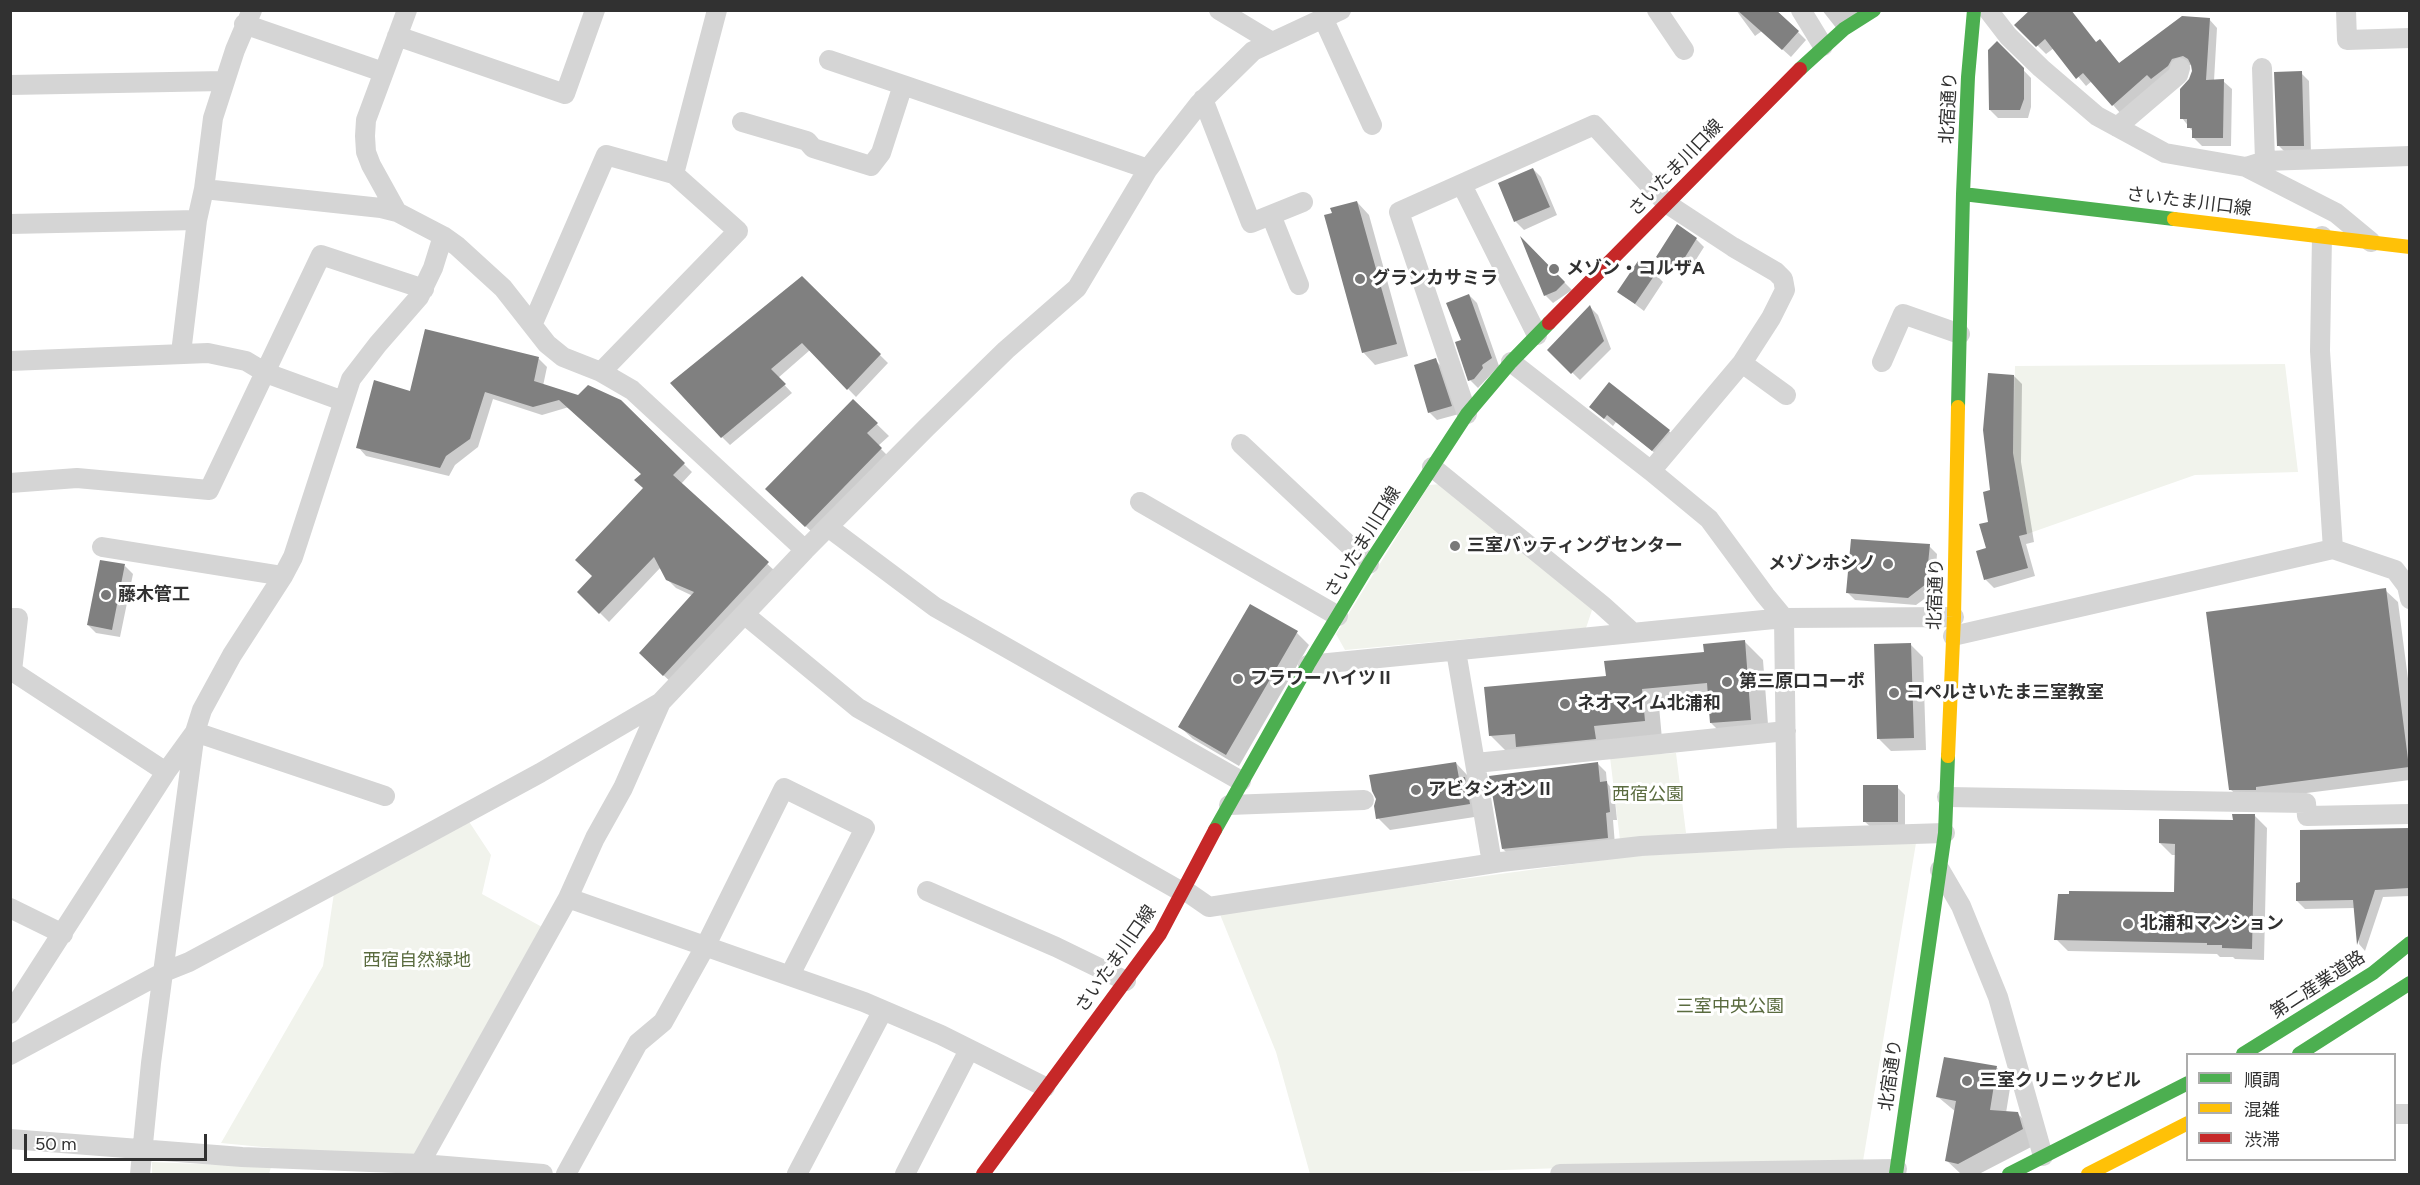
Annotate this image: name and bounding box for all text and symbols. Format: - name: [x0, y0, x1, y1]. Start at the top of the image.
- street label: 北宿通り: [1936, 71, 1962, 145]
- street label: さいたま川口線: [1624, 115, 1728, 221]
- street label: さいたま川口線: [2125, 184, 2253, 220]
- place label: メゾン・コルザA: [1566, 258, 1705, 280]
- marker: メゾン・コルザA: [1547, 262, 1561, 276]
- place label: グランカサミラ: [1372, 268, 1498, 290]
- marker: グランカサミラ: [1353, 272, 1367, 286]
- street label: さいたま川口線: [1320, 483, 1406, 601]
- place label: 三室バッティングセンター: [1467, 535, 1683, 557]
- marker: 三室バッティングセンター: [1448, 539, 1462, 553]
- place label: メゾンホシノ: [1768, 553, 1876, 575]
- marker: メゾンホシノ: [1881, 557, 1895, 571]
- street label: 北宿通り: [1924, 558, 1948, 630]
- place label: 藤木管工: [118, 584, 190, 606]
- marker: 藤木管工: [99, 588, 113, 602]
- place label: フラワーハイツⅡ: [1250, 668, 1394, 690]
- place label: 第三原口コーポ: [1739, 671, 1865, 693]
- marker: フラワーハイツⅡ: [1231, 672, 1245, 686]
- marker: 第三原口コーポ: [1720, 675, 1734, 689]
- place label: コペルさいたま三室教室: [1906, 682, 2104, 704]
- marker: コペルさいたま三室教室: [1887, 686, 1901, 700]
- place label: ネオマイム北浦和: [1577, 693, 1721, 715]
- marker: ネオマイム北浦和: [1558, 697, 1572, 711]
- place label: アビタシオンⅡ: [1428, 779, 1554, 801]
- marker: アビタシオンⅡ: [1409, 783, 1423, 797]
- park label: 西宿公園: [1612, 784, 1684, 806]
- street label: さいたま川口線: [1071, 901, 1161, 1017]
- place label: 北浦和マンション: [2140, 913, 2284, 935]
- marker: 北浦和マンション: [2121, 917, 2135, 931]
- street label: 第二産業道路: [2267, 947, 2369, 1023]
- park label: 西宿自然緑地: [363, 950, 471, 972]
- park label: 三室中央公園: [1676, 996, 1784, 1018]
- street label: 北宿通り: [1875, 1038, 1907, 1112]
- legend: [2186, 1053, 2396, 1161]
- text: 順調: [2244, 1069, 2280, 1091]
- place label: 三室クリニックビル: [1979, 1070, 2141, 1092]
- marker: 三室クリニックビル: [1960, 1074, 1974, 1088]
- text: 混雑: [2244, 1099, 2280, 1121]
- scale bar: [27, 1122, 210, 1160]
- text: 渋滞: [2244, 1129, 2280, 1151]
- text: 50 m: [35, 1133, 77, 1155]

